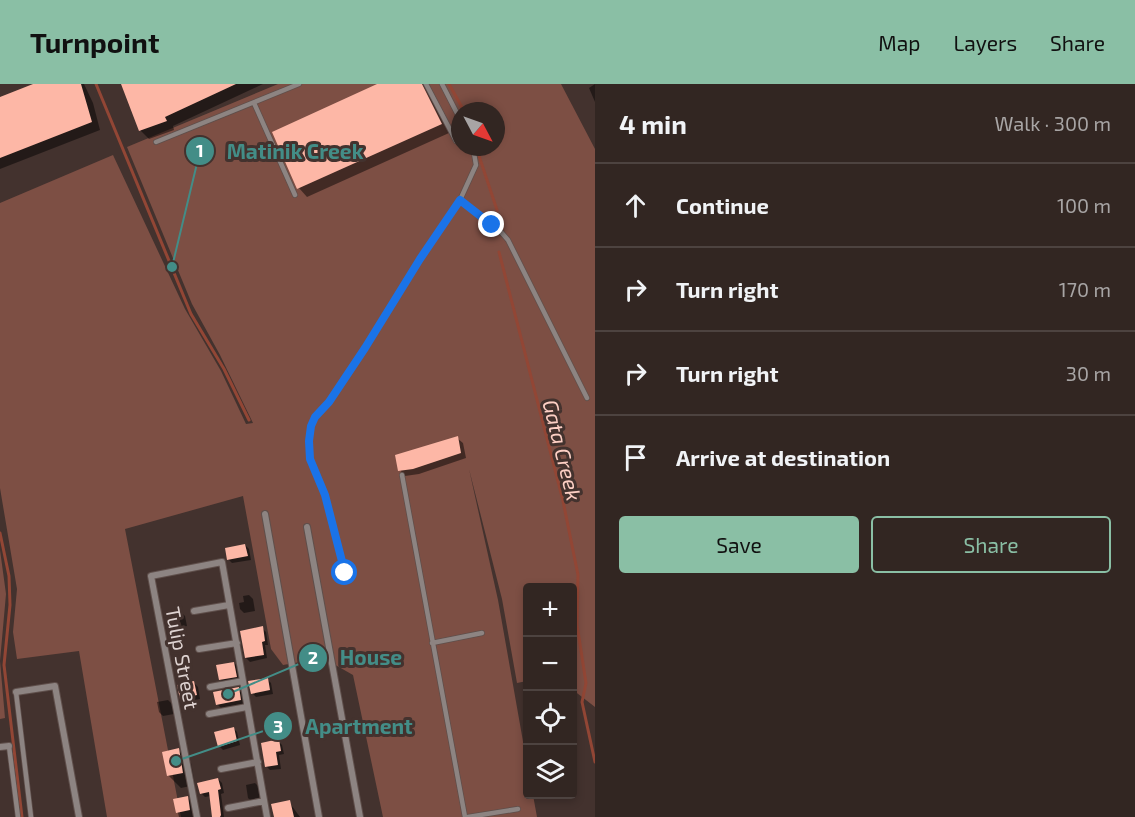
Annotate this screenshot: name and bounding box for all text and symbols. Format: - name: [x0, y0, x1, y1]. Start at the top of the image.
- text: Turnpoint: [30, 25, 159, 59]
- text: Map: [878, 30, 920, 55]
- text: Layers: [953, 30, 1017, 55]
- text: Share: [1050, 30, 1105, 55]
- north arrow: [451, 102, 505, 156]
- text: 4 min: [619, 108, 687, 139]
- text: Walk · 300 m: [995, 111, 1111, 135]
- callout: Matinik Creek: [185, 132, 376, 171]
- text: Matinik Creek: [227, 138, 364, 163]
- text: 1: [196, 139, 204, 161]
- icon: ahead: [619, 189, 652, 222]
- text: Continue: [676, 192, 769, 218]
- text: 100 m: [1057, 193, 1111, 217]
- route end: [478, 211, 504, 237]
- icon: right: [619, 273, 652, 306]
- text: Turn right: [676, 276, 778, 302]
- text: 170 m: [1059, 277, 1111, 301]
- icon: right: [619, 357, 652, 390]
- text: Turn right: [676, 360, 778, 386]
- text: 30 m: [1066, 361, 1111, 385]
- water label: Gata Creek: [538, 397, 588, 503]
- icon: arrive: [619, 441, 652, 474]
- text: Arrive at destination: [676, 444, 890, 470]
- button: Save: [619, 516, 859, 573]
- button: Share: [871, 516, 1111, 573]
- route start: [331, 559, 357, 585]
- map controls: [523, 583, 577, 799]
- button: +: [523, 583, 577, 637]
- street label: Tulip Street: [161, 605, 205, 712]
- button: −: [523, 637, 577, 691]
- callout: House: [298, 638, 414, 677]
- text: House: [340, 644, 402, 669]
- text: 2: [308, 646, 318, 668]
- button: locate: [523, 691, 577, 745]
- callout: Apartment: [263, 707, 425, 746]
- text: Apartment: [305, 713, 413, 738]
- text: 3: [273, 715, 283, 737]
- button: layers: [523, 745, 577, 799]

